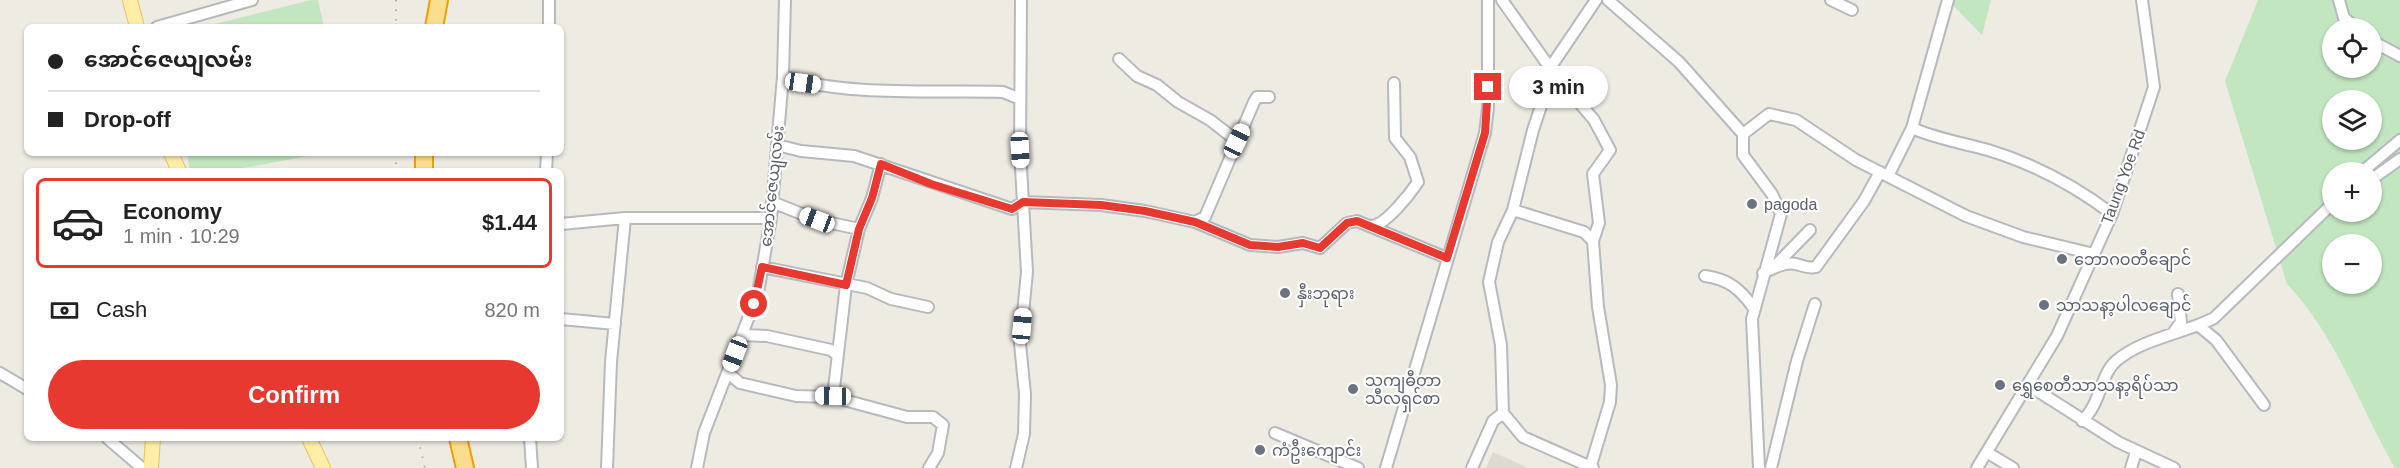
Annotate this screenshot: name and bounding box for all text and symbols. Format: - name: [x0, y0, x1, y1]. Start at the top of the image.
- map controls: [2322, 18, 2382, 294]
- button: locate: [2322, 18, 2382, 78]
- text: အောင်ဇေယျလမ်း: [84, 47, 252, 72]
- callout: 3 min: [1509, 66, 1608, 108]
- car: [784, 72, 822, 94]
- route end: [1474, 73, 1501, 100]
- text: 3 min: [1532, 76, 1585, 98]
- button: layers: [2322, 90, 2382, 150]
- text: Drop-off: [84, 107, 171, 132]
- car: [1221, 121, 1253, 161]
- street label: အောင်ဇေယျလမ်း: [754, 124, 792, 248]
- street label: Taung Yoe Rd: [2098, 127, 2148, 227]
- car: [1010, 132, 1030, 168]
- button: +: [2322, 162, 2382, 222]
- icon: car: [51, 196, 105, 250]
- place label: pagoda: [1764, 196, 1817, 213]
- marker: pagoda: [1745, 197, 1759, 211]
- text: Economy: [123, 199, 222, 224]
- car: [797, 205, 837, 235]
- text: $1.44: [482, 210, 537, 235]
- text: 1 min · 10:29: [123, 225, 240, 247]
- button: −: [2322, 234, 2382, 294]
- place label: ဘောဂဝတီချောင်: [2074, 248, 2191, 273]
- marker: ဘောဂဝတီချောင်: [2055, 252, 2069, 266]
- place label: နှီးဘုရား: [1297, 283, 1354, 308]
- marker: နှီးဘုရား: [1278, 286, 1292, 300]
- route start: [740, 290, 767, 317]
- icon: cash: [48, 294, 81, 327]
- place label: သာသနာ့ပါလချောင်: [2056, 294, 2191, 319]
- text: Cash: [96, 297, 147, 322]
- marker: သာသနာ့ပါလချောင်: [2037, 298, 2051, 312]
- text: 820 m: [484, 299, 540, 321]
- car: [1011, 307, 1033, 345]
- car: [720, 334, 750, 374]
- button: Confirm: [48, 360, 540, 429]
- place label: သကျဓီတာ သီလရှင်စာ: [1365, 370, 1441, 413]
- place label: ရွှေစေတီသာသနာ့ရိပ်သာ: [2012, 374, 2178, 399]
- marker: ရွှေစေတီသာသနာ့ရိပ်သာ: [1993, 378, 2007, 392]
- marker: သကျဓီတာ သီလရှင်စာ: [1346, 382, 1360, 396]
- car: [815, 387, 851, 405]
- place label: ကံဦးကျောင်း: [1272, 439, 1361, 464]
- marker: ကံဦးကျောင်း: [1253, 443, 1267, 457]

